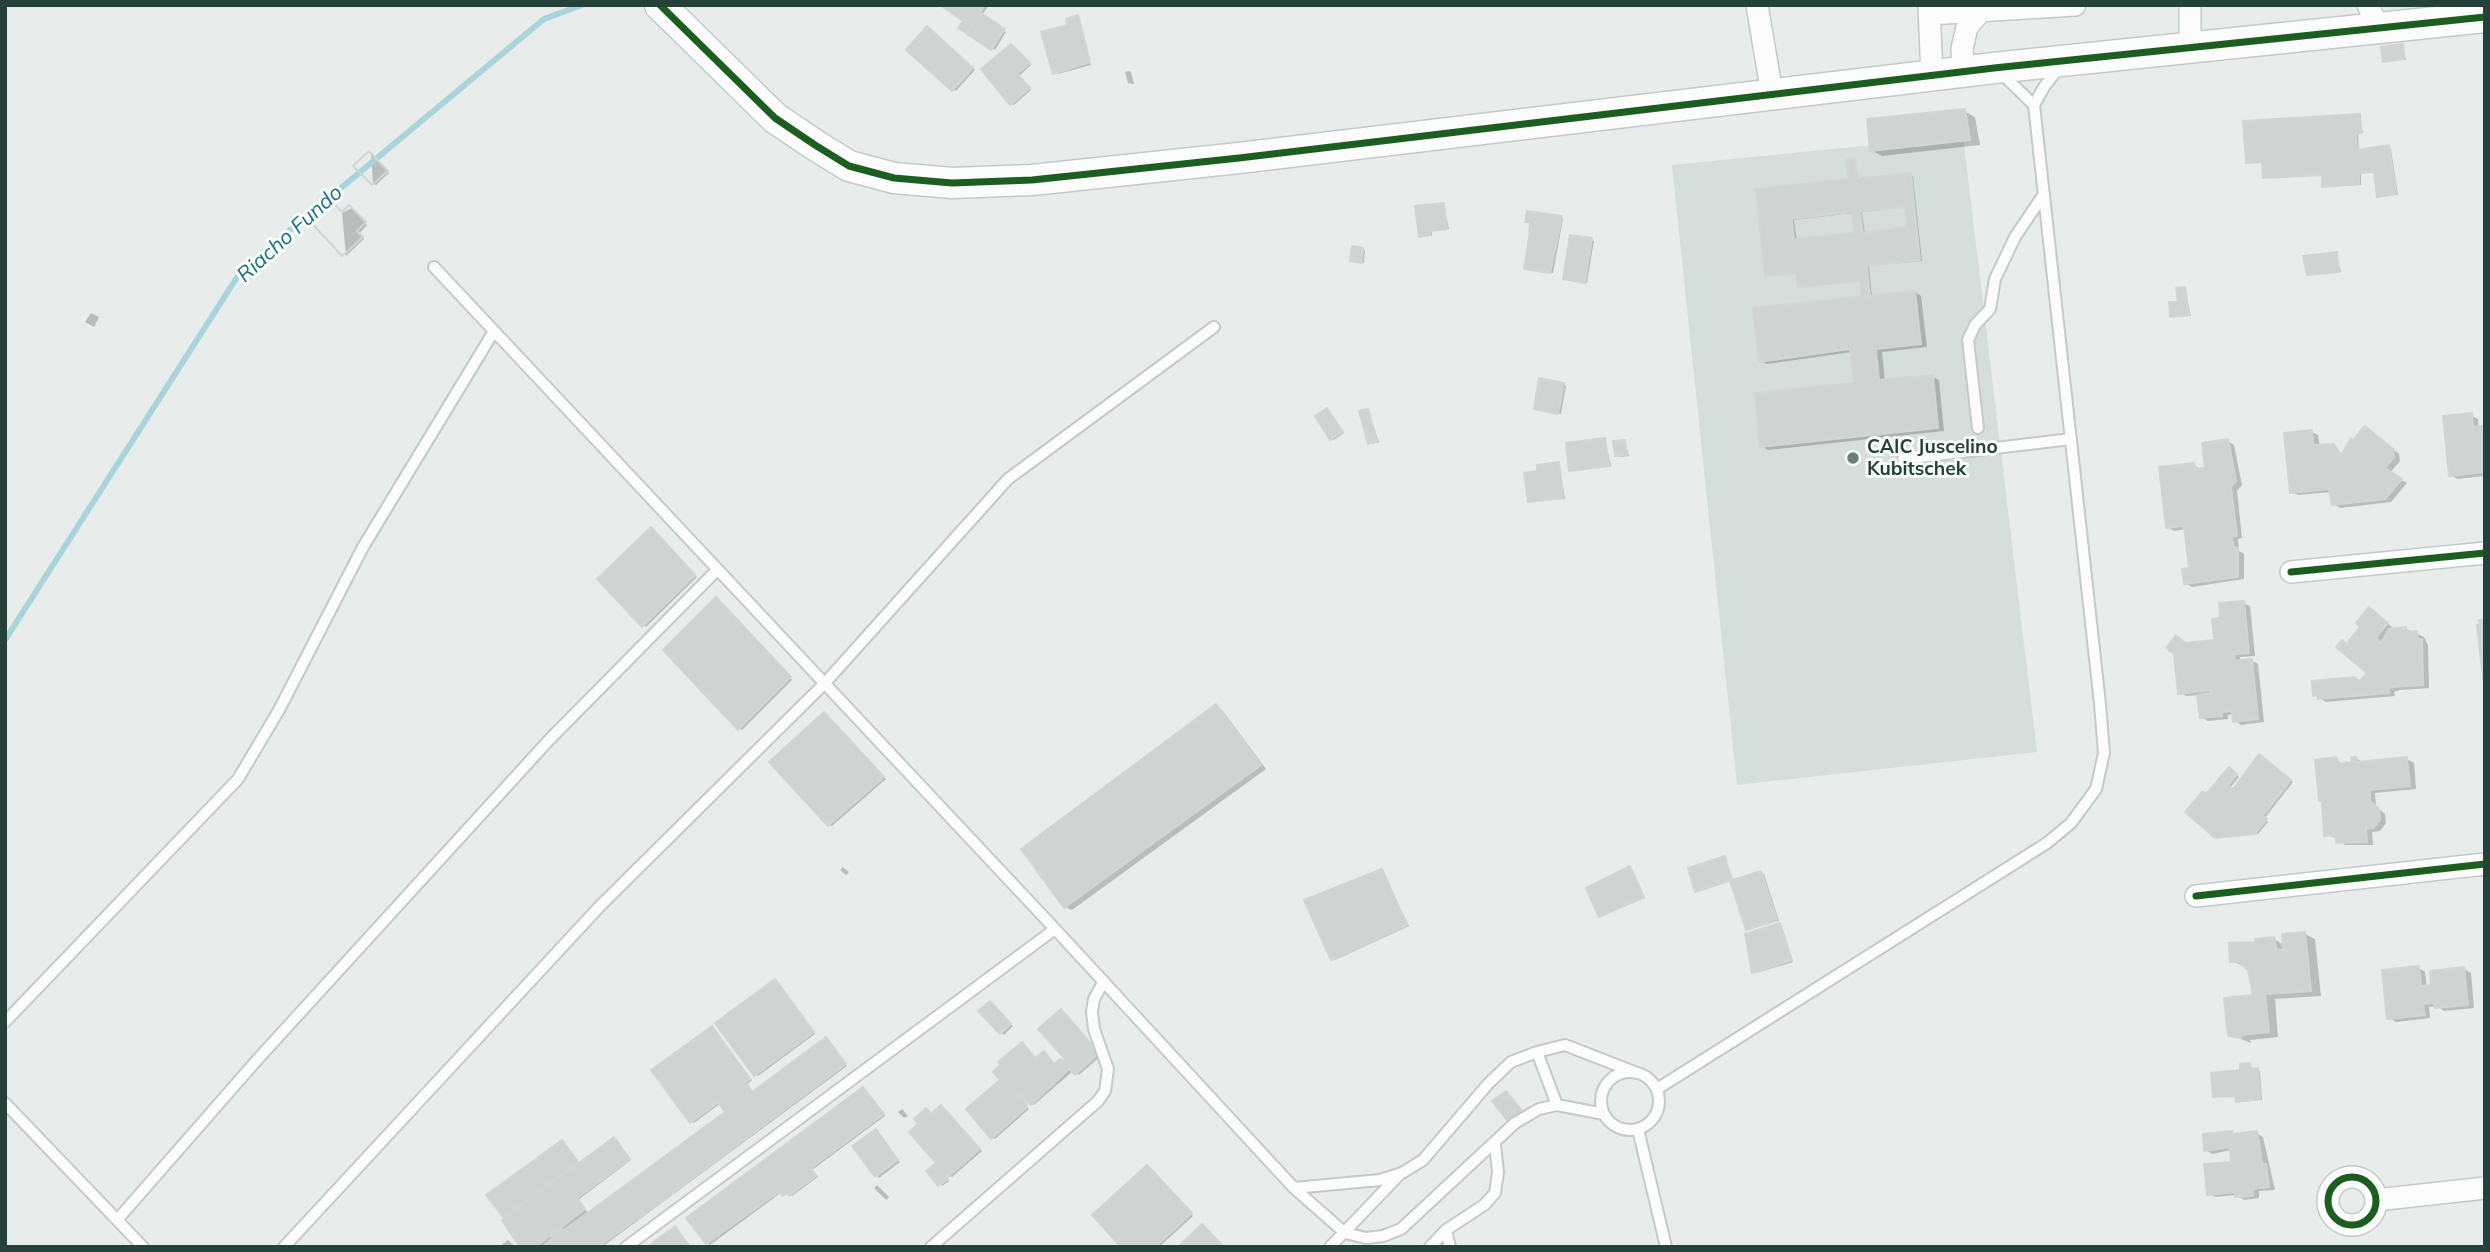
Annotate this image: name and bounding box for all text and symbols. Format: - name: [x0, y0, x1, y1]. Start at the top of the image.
- water label: Riacho Fundo: [232, 180, 348, 288]
- place label: CAIC Juscelino Kubitschek: [1867, 436, 1998, 480]
- marker: CAIC Juscelino Kubitschek: [1845, 450, 1861, 466]

